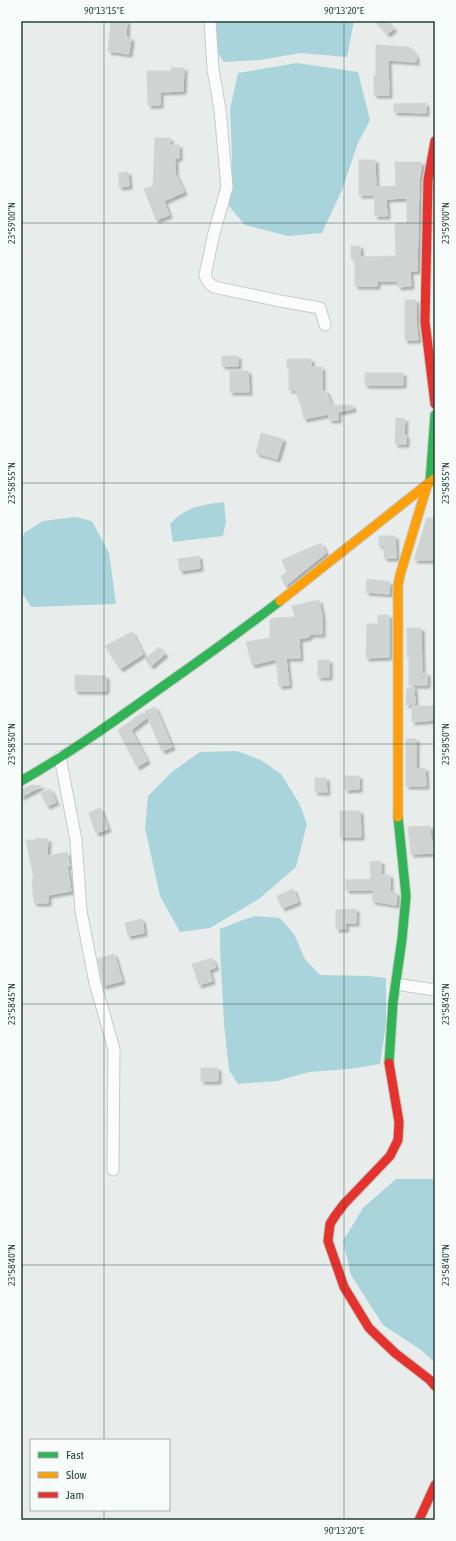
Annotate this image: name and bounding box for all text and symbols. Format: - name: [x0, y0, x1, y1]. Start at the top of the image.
- text: 90°13'15"E: [84, 5, 125, 16]
- text: 90°13'20"E: [324, 5, 365, 16]
- text: 23°59'00"N: [6, 202, 17, 244]
- text: 23°59'00"N: [440, 202, 451, 244]
- text: 23°58'55"N: [6, 462, 17, 504]
- text: 23°58'55"N: [440, 462, 451, 504]
- text: 23°58'50"N: [6, 723, 17, 765]
- text: 23°58'50"N: [440, 723, 451, 765]
- text: 23°58'45"N: [6, 983, 17, 1025]
- text: 23°58'45"N: [440, 983, 451, 1025]
- text: 23°58'40"N: [6, 1244, 17, 1286]
- text: 23°58'40"N: [440, 1244, 451, 1286]
- legend: [30, 1439, 170, 1511]
- text: Fast: [66, 1448, 84, 1462]
- text: Slow: [66, 1468, 87, 1482]
- text: Jam: [66, 1488, 84, 1502]
- text: 90°13'20"E: [324, 1525, 365, 1536]

